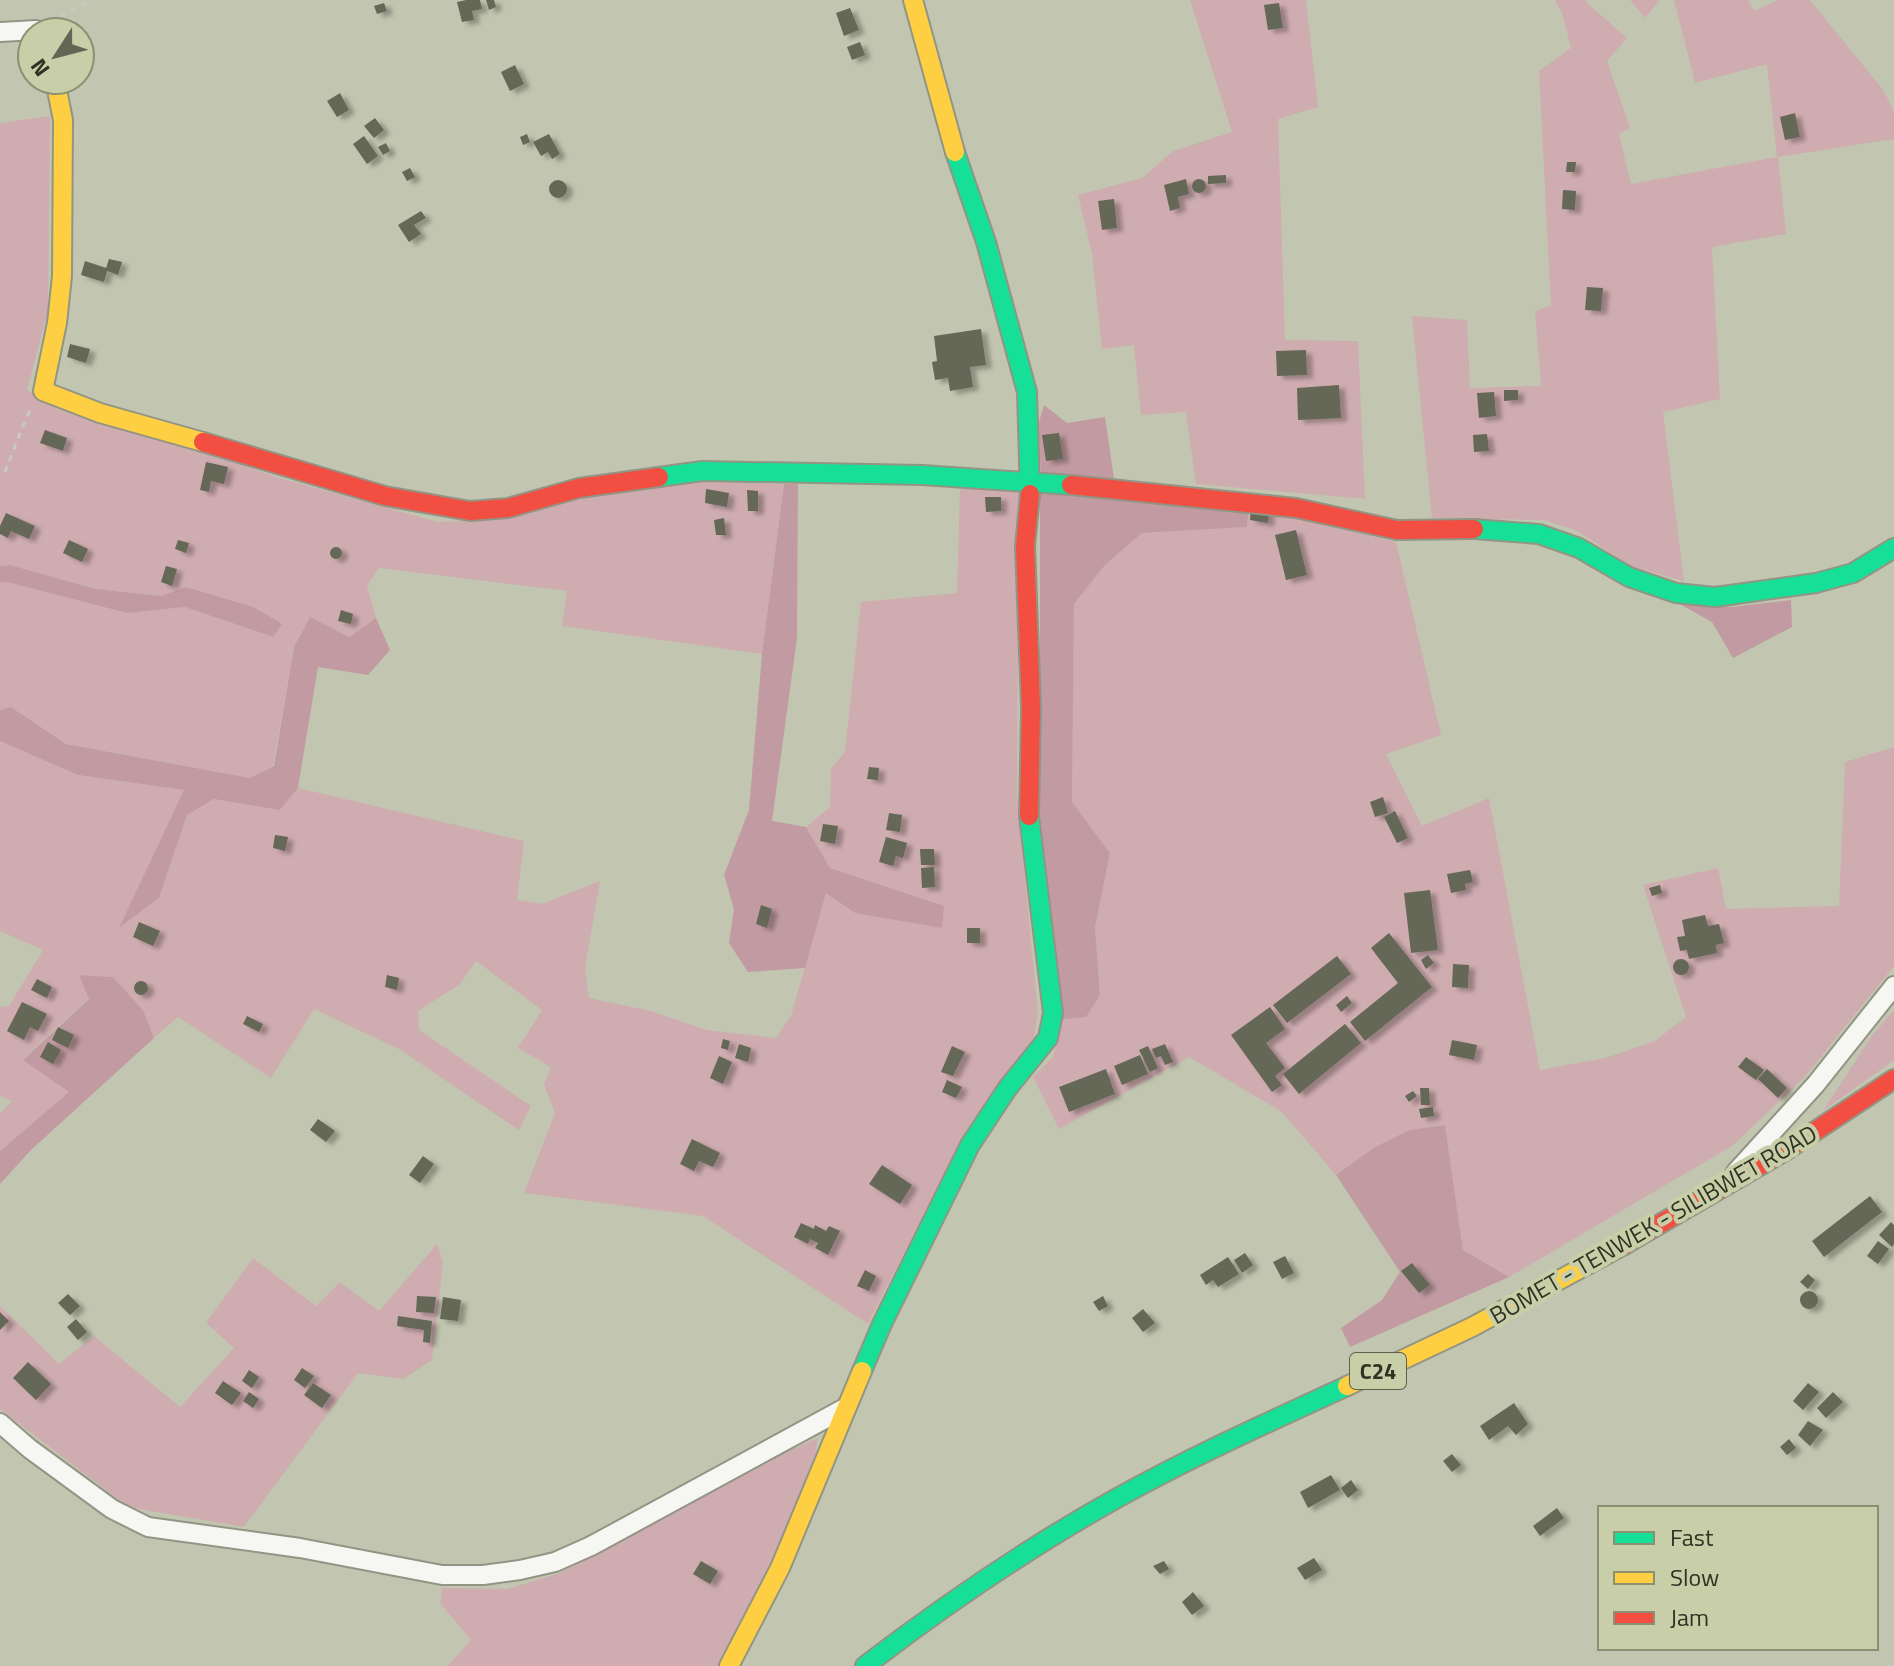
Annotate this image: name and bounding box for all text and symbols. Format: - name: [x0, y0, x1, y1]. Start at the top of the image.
- north arrow: [16, 16, 96, 96]
- text: N: [22, 52, 58, 84]
- street label: BOMET - TENWEK - SILIBWET ROAD: [1483, 1115, 1823, 1333]
- road number: C24: [1350, 1353, 1406, 1389]
- legend: [1598, 1506, 1878, 1650]
- text: Fast: [1670, 1519, 1714, 1555]
- text: Slow: [1670, 1559, 1719, 1595]
- text: Jam: [1670, 1599, 1709, 1635]

